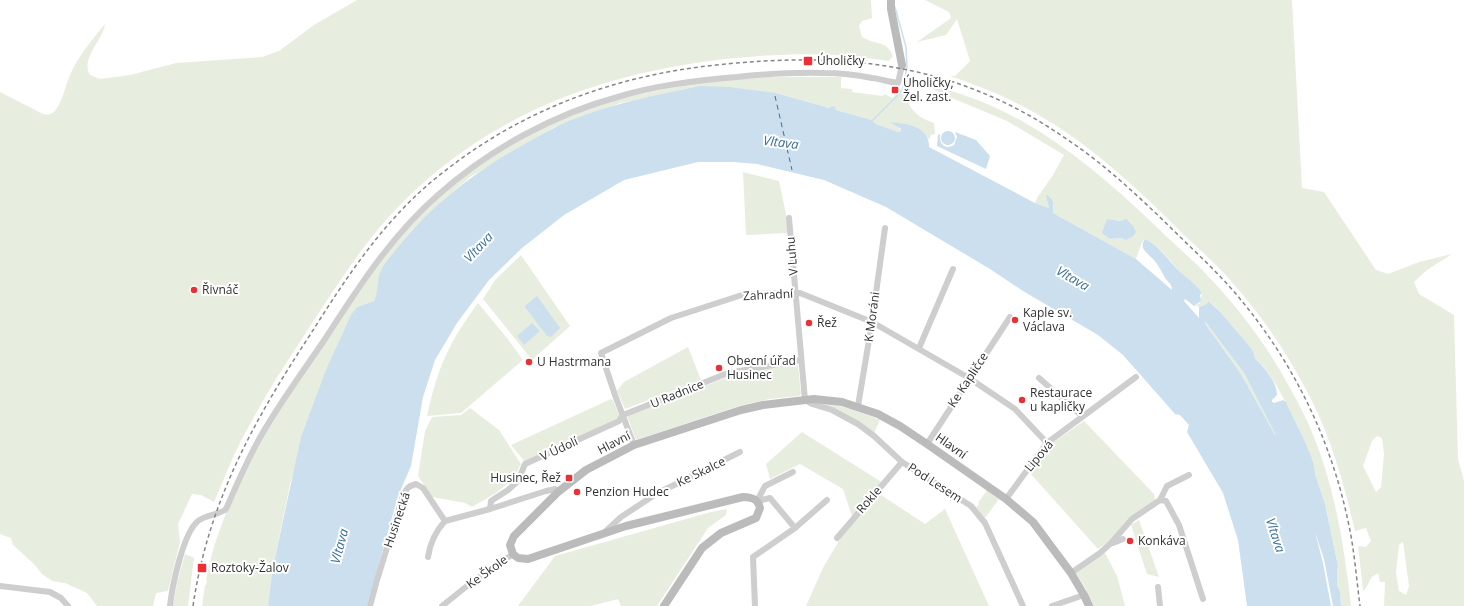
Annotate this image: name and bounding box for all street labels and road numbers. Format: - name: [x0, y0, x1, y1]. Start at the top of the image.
- street label: V Luhu: [781, 236, 802, 276]
- street label: Zahradní: [742, 285, 794, 304]
- street label: K Moráni: [860, 291, 883, 343]
- street label: Ke Kapličce: [943, 349, 992, 411]
- street label: U Radnice: [648, 375, 706, 412]
- street label: Hlavní: [594, 427, 634, 458]
- street label: Hlavní: [932, 429, 971, 463]
- street label: V Údolí: [537, 432, 581, 465]
- street label: Lipová: [1020, 436, 1057, 475]
- street label: Ke Skalce: [674, 452, 728, 491]
- street label: Pod Lesem: [905, 459, 966, 506]
- street label: Rokle: [852, 482, 885, 517]
- street label: Husinecká: [379, 490, 414, 550]
- street label: Ke Škole: [463, 551, 511, 592]

